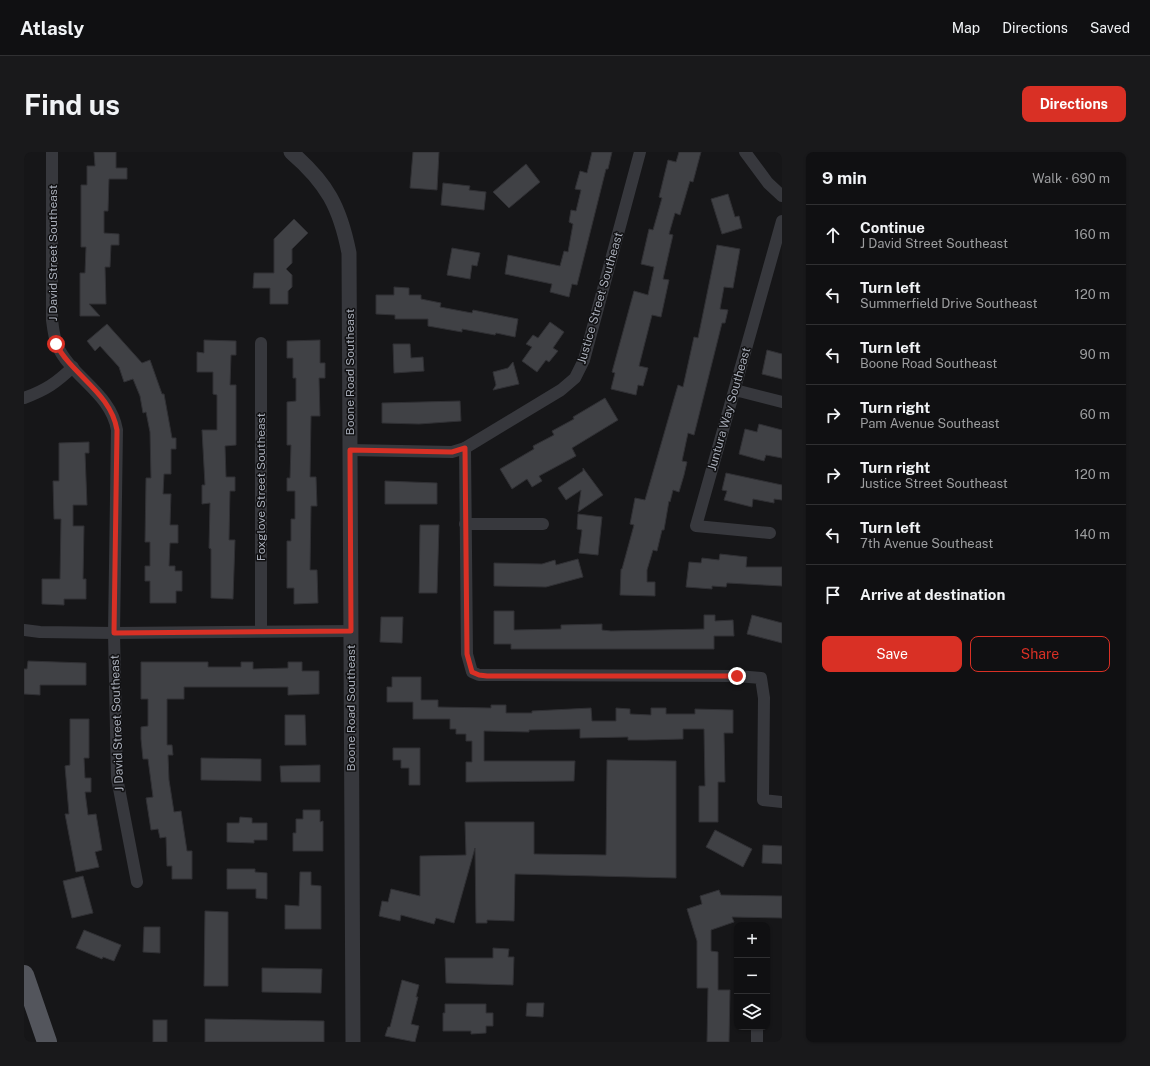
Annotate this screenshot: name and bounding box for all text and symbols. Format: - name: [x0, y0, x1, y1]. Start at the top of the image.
- text: Atlasly: [20, 17, 84, 39]
- text: Map: [952, 20, 980, 36]
- text: Directions: [1002, 20, 1068, 36]
- text: Saved: [1090, 20, 1130, 36]
- button: Directions: [1022, 86, 1126, 122]
- text: Find us: [24, 88, 120, 121]
- text: 9 min: [822, 168, 867, 188]
- text: Walk · 690 m: [1032, 171, 1110, 186]
- street label: J David Street Southeast: [46, 184, 60, 321]
- text: Continue: [860, 219, 925, 236]
- icon: ahead: [822, 224, 844, 246]
- text: 160 m: [1074, 227, 1110, 242]
- street label: Justice Street Southeast: [574, 230, 626, 366]
- text: J David Street Southeast: [860, 236, 1008, 251]
- text: Turn left: [860, 279, 921, 296]
- icon: left: [822, 284, 844, 306]
- text: 120 m: [1075, 287, 1110, 302]
- text: Summerfield Drive Southeast: [860, 296, 1038, 311]
- street label: Boone Road Southeast: [343, 308, 357, 435]
- route start: [47, 335, 65, 353]
- text: Turn left: [860, 339, 921, 356]
- icon: left: [822, 344, 844, 366]
- street label: Juntura Way Southeast: [705, 345, 753, 472]
- text: 90 m: [1080, 347, 1110, 362]
- text: Boone Road Southeast: [860, 356, 997, 371]
- text: Turn right: [860, 399, 930, 416]
- icon: right: [822, 404, 844, 426]
- text: 60 m: [1080, 407, 1110, 422]
- street label: Foxglove Street Southeast: [254, 412, 268, 561]
- text: Pam Avenue Southeast: [860, 416, 1000, 431]
- text: Turn right: [860, 459, 930, 476]
- icon: right: [822, 464, 844, 486]
- text: 120 m: [1075, 467, 1110, 482]
- text: Justice Street Southeast: [860, 476, 1008, 491]
- text: Turn left: [860, 519, 921, 536]
- icon: left: [822, 524, 844, 546]
- text: 140 m: [1074, 527, 1110, 542]
- text: 7th Avenue Southeast: [860, 536, 993, 551]
- icon: arrive: [822, 584, 844, 606]
- text: Arrive at destination: [860, 586, 1005, 603]
- button: Save: [822, 636, 962, 672]
- button: Share: [970, 636, 1110, 672]
- street label: Boone Road Southeast: [344, 644, 358, 771]
- street label: J David Street Southeast: [108, 654, 126, 792]
- route end: [728, 667, 746, 685]
- map controls: [734, 922, 770, 1030]
- button: +: [734, 922, 770, 958]
- button: −: [734, 958, 770, 994]
- button: layers: [734, 994, 770, 1030]

